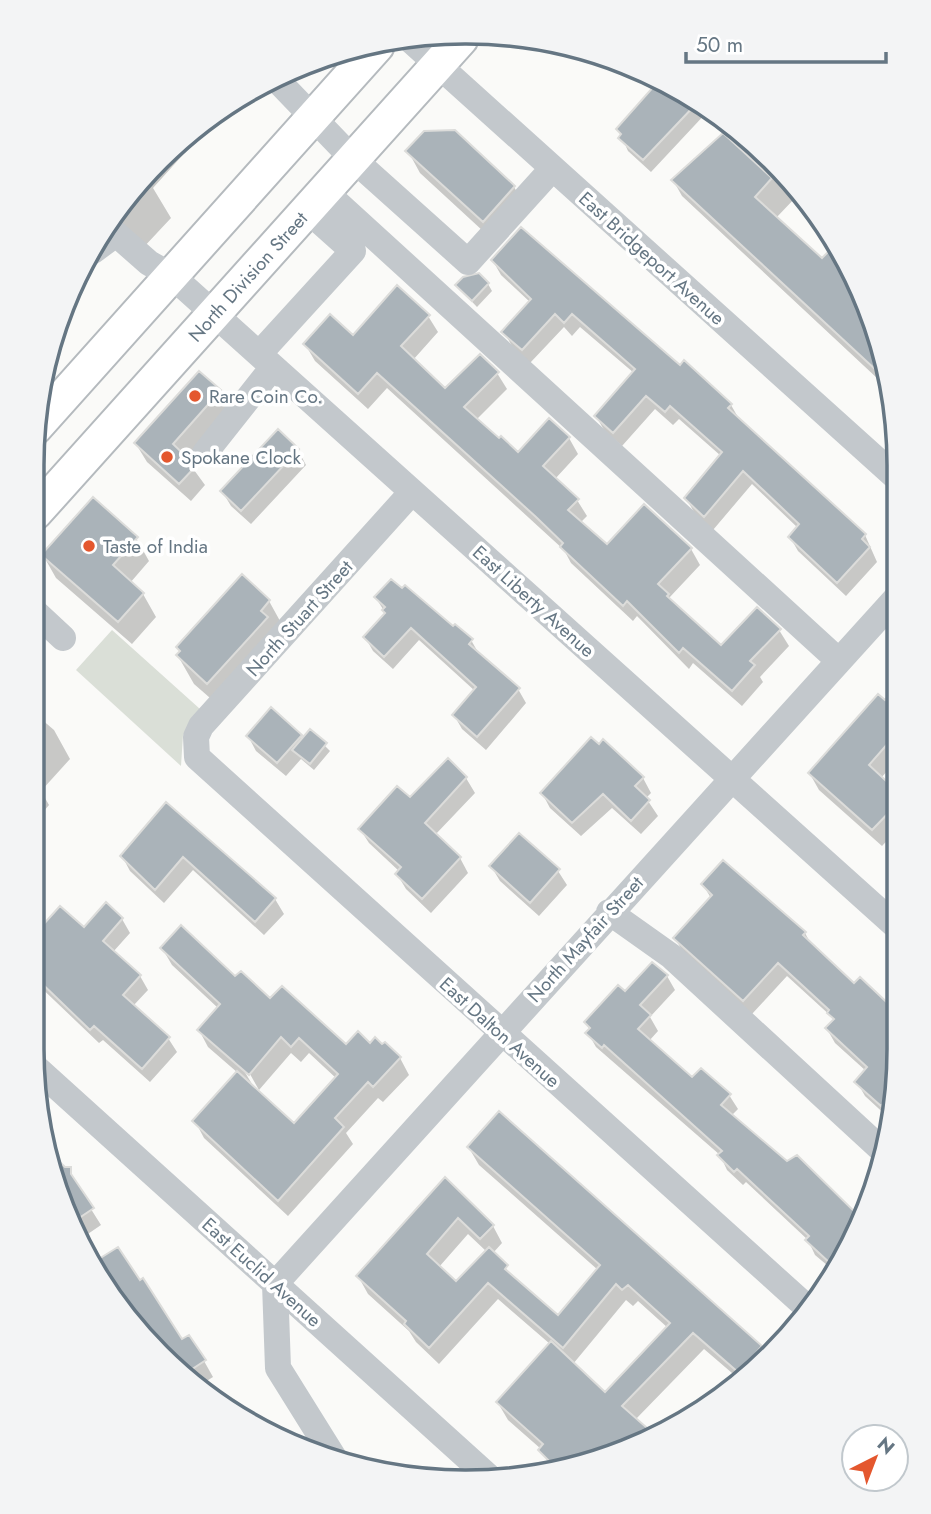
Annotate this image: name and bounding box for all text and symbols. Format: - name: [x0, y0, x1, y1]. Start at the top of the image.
- scale bar: [686, 21, 886, 65]
- text: 50 m: [696, 30, 743, 60]
- street label: East Bridgeport Avenue: [573, 185, 731, 332]
- street label: North Division Street: [182, 205, 314, 348]
- place label: Rare Coin Co.: [209, 383, 323, 410]
- marker: Rare Coin Co.: [187, 388, 203, 404]
- place label: Spokane Clock: [181, 444, 301, 471]
- marker: Spokane Clock: [159, 449, 175, 465]
- place label: Taste of India: [103, 533, 208, 560]
- marker: Taste of India: [81, 538, 97, 554]
- street label: East Liberty Avenue: [467, 539, 601, 664]
- street label: North Stuart Street: [240, 554, 359, 682]
- street label: North Mayfair Street: [521, 870, 650, 1008]
- street label: East Dalton Avenue: [434, 971, 566, 1094]
- street label: East Euclid Avenue: [196, 1211, 327, 1333]
- north arrow: [840, 1423, 910, 1493]
- text: N: [871, 1431, 901, 1461]

